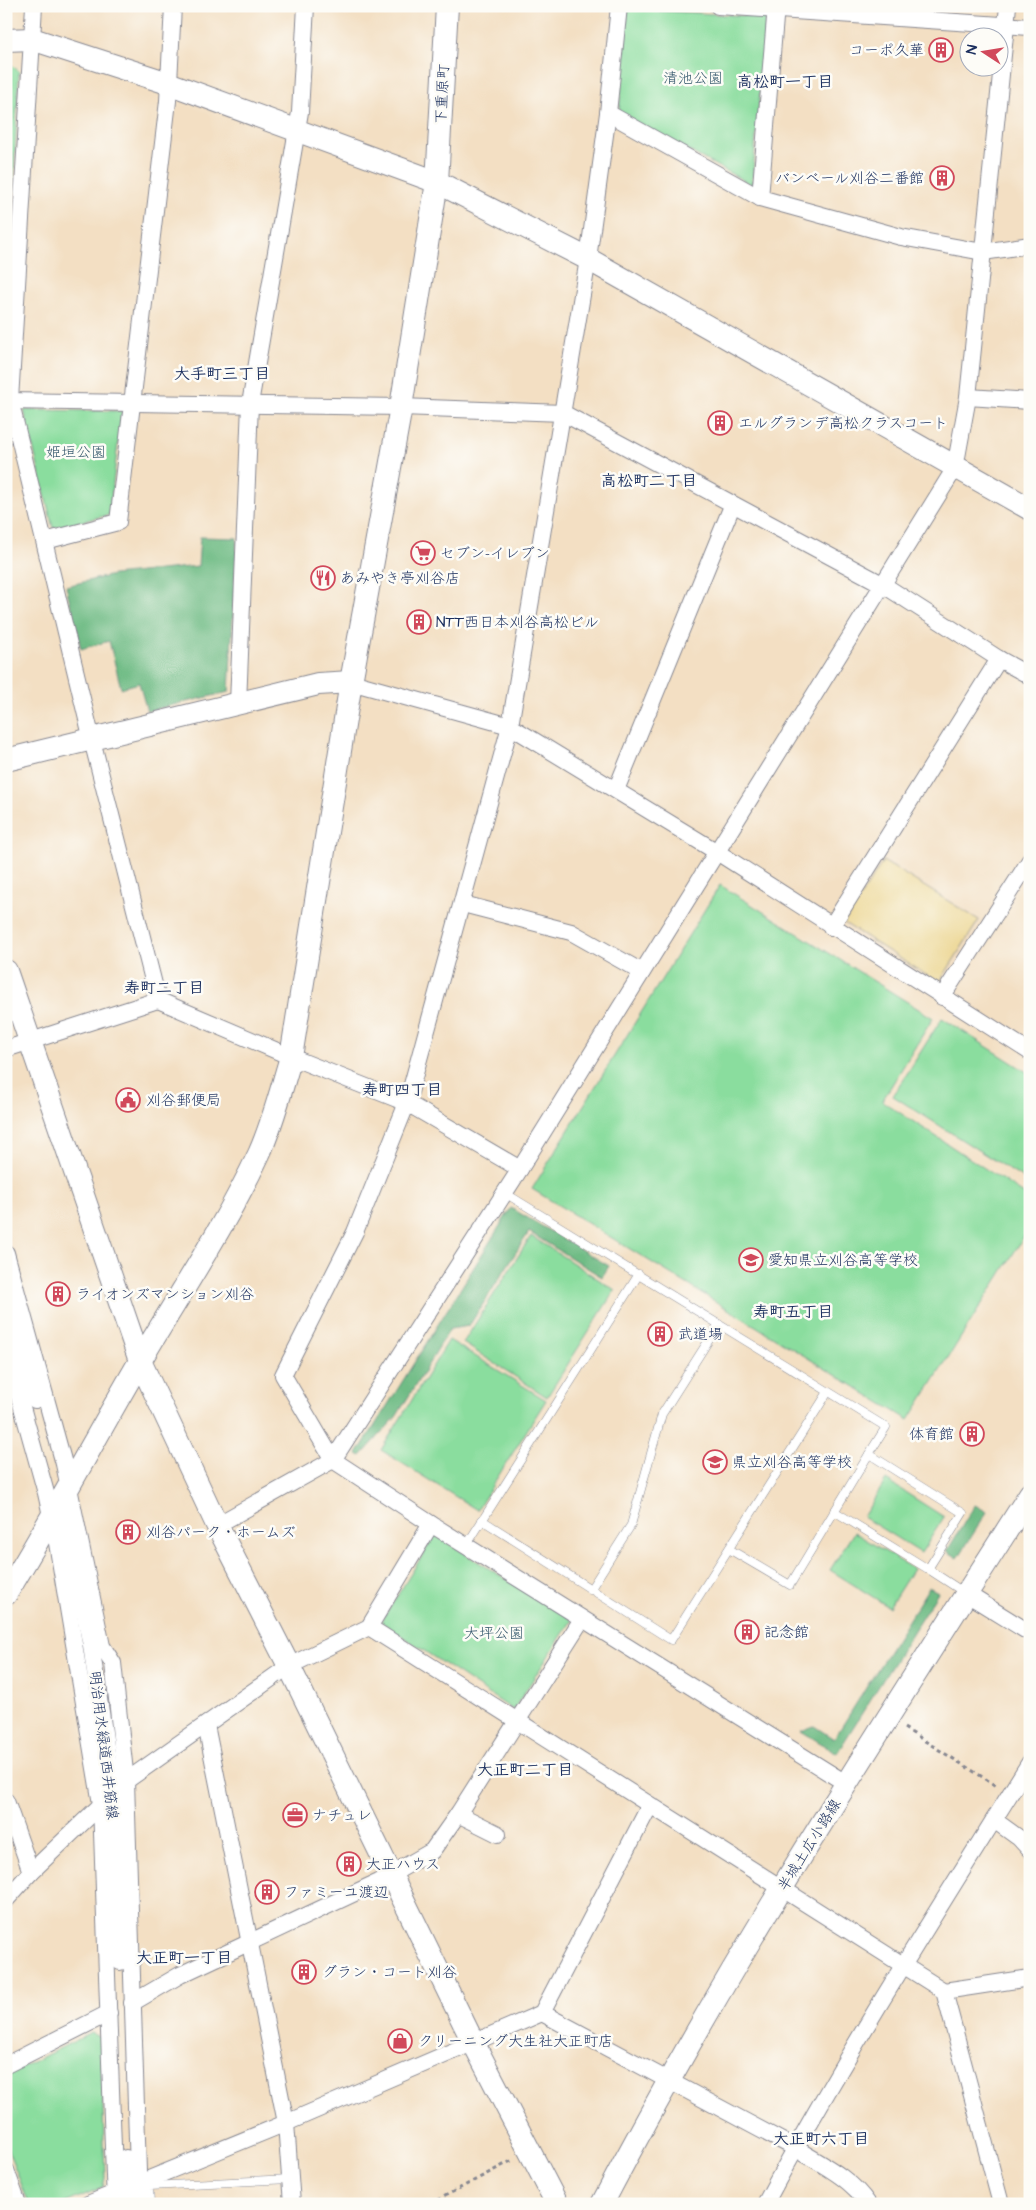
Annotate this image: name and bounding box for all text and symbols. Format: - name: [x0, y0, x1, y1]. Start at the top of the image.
- north arrow: [958, 28, 1008, 78]
- building icon: コーポ久華: [928, 37, 954, 63]
- place label: コーポ久華: [849, 40, 924, 61]
- text: N: [962, 43, 983, 56]
- street label: 下重原町: [430, 63, 455, 125]
- park label: 清池公園: [663, 68, 723, 89]
- district label: 高松町一丁目: [737, 71, 833, 93]
- building icon: バンベール刈谷二番館: [929, 165, 955, 191]
- place label: バンベール刈谷二番館: [775, 168, 924, 189]
- district label: 大手町三丁目: [174, 363, 270, 385]
- building icon: エルグランデ高松クラスコート: [707, 410, 733, 436]
- place label: エルグランデ高松クラスコート: [738, 413, 948, 434]
- park label: 姫垣公園: [46, 442, 106, 463]
- district label: 高松町二丁目: [601, 470, 697, 492]
- supermarket icon: セブン-イレブン: [410, 540, 436, 566]
- place label: セブン-イレブン: [440, 543, 550, 564]
- restaurant icon: あみやき亭刈谷店: [310, 565, 336, 591]
- place label: あみやき亭刈谷店: [340, 568, 460, 589]
- building icon: NTT西日本刈谷高松ビル: [406, 609, 432, 635]
- place label: NTT西日本刈谷高松ビル: [436, 612, 599, 633]
- district label: 寿町二丁目: [124, 977, 204, 999]
- district label: 寿町四丁目: [362, 1079, 442, 1101]
- public building icon: 刈谷郵便局: [115, 1087, 141, 1113]
- place label: 刈谷郵便局: [146, 1090, 221, 1111]
- school or university icon: 愛知県立刈谷高等学校: [738, 1247, 764, 1273]
- place label: 愛知県立刈谷高等学校: [768, 1250, 918, 1271]
- building icon: ライオンズマンション刈谷: [45, 1281, 71, 1307]
- place label: ライオンズマンション刈谷: [76, 1284, 254, 1305]
- district label: 寿町五丁目: [753, 1301, 833, 1323]
- building icon: 武道場: [647, 1321, 673, 1347]
- place label: 武道場: [678, 1324, 723, 1345]
- building icon: 体育館: [959, 1421, 985, 1447]
- place label: 体育館: [909, 1424, 954, 1445]
- school or university icon: 県立刈谷高等学校: [702, 1449, 728, 1475]
- place label: 県立刈谷高等学校: [732, 1452, 852, 1473]
- building icon: 刈谷パーク・ホームズ: [115, 1519, 141, 1545]
- place label: 刈谷パーク・ホームズ: [146, 1522, 295, 1543]
- building icon: 記念館: [734, 1619, 760, 1645]
- place label: 記念館: [764, 1622, 809, 1643]
- park label: 大坪公園: [464, 1623, 524, 1644]
- street label: 明治用水緑道西井筋線: [84, 1669, 123, 1821]
- district label: 大正町二丁目: [477, 1759, 573, 1781]
- street label: 半城土広小路線: [773, 1795, 846, 1895]
- office icon: ナチュレ: [282, 1802, 308, 1828]
- place label: ナチュレ: [312, 1805, 372, 1826]
- building icon: 大正ハウス: [336, 1851, 362, 1877]
- place label: 大正ハウス: [366, 1854, 440, 1875]
- building icon: ファミーユ渡辺: [254, 1879, 280, 1905]
- place label: ファミーユ渡辺: [284, 1882, 389, 1903]
- district label: 大正町一丁目: [136, 1947, 232, 1969]
- building icon: グラン・コート刈谷: [291, 1959, 317, 1985]
- place label: グラン・コート刈谷: [322, 1962, 457, 1983]
- shop icon: クリーニング大生社大正町店: [387, 2028, 413, 2054]
- place label: クリーニング大生社大正町店: [418, 2031, 613, 2052]
- district label: 大正町六丁目: [773, 2128, 869, 2150]

